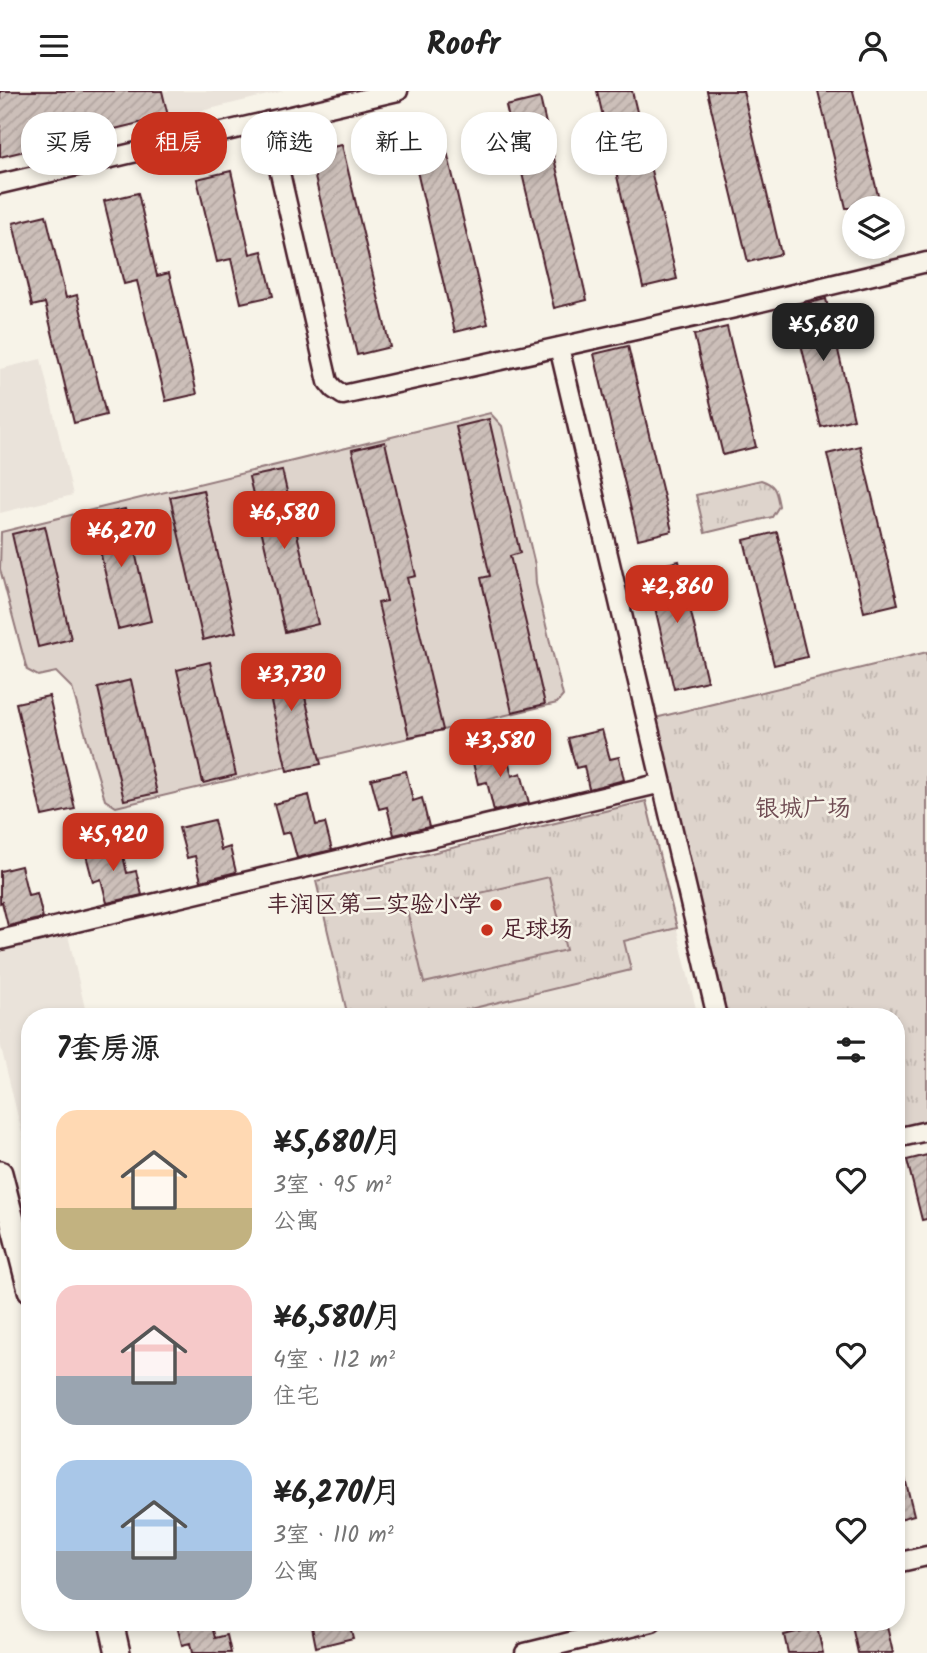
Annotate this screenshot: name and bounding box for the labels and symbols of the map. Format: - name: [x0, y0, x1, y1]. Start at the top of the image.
- pin: ¥5,680: [766, 303, 880, 363]
- pin: ¥6,580: [227, 491, 341, 551]
- pin: ¥6,270: [64, 510, 178, 569]
- pin: ¥2,860: [620, 566, 734, 625]
- pin: ¥3,730: [234, 653, 348, 713]
- pin: ¥3,580: [443, 719, 557, 779]
- park label: 银城广场: [755, 790, 851, 829]
- pin: ¥5,920: [56, 813, 170, 873]
- place label: 丰润区第二实验小学: [266, 886, 482, 925]
- marker: 丰润区第二实验小学: [488, 897, 504, 913]
- place label: 足球场: [501, 911, 573, 950]
- marker: 足球场: [479, 922, 495, 938]

